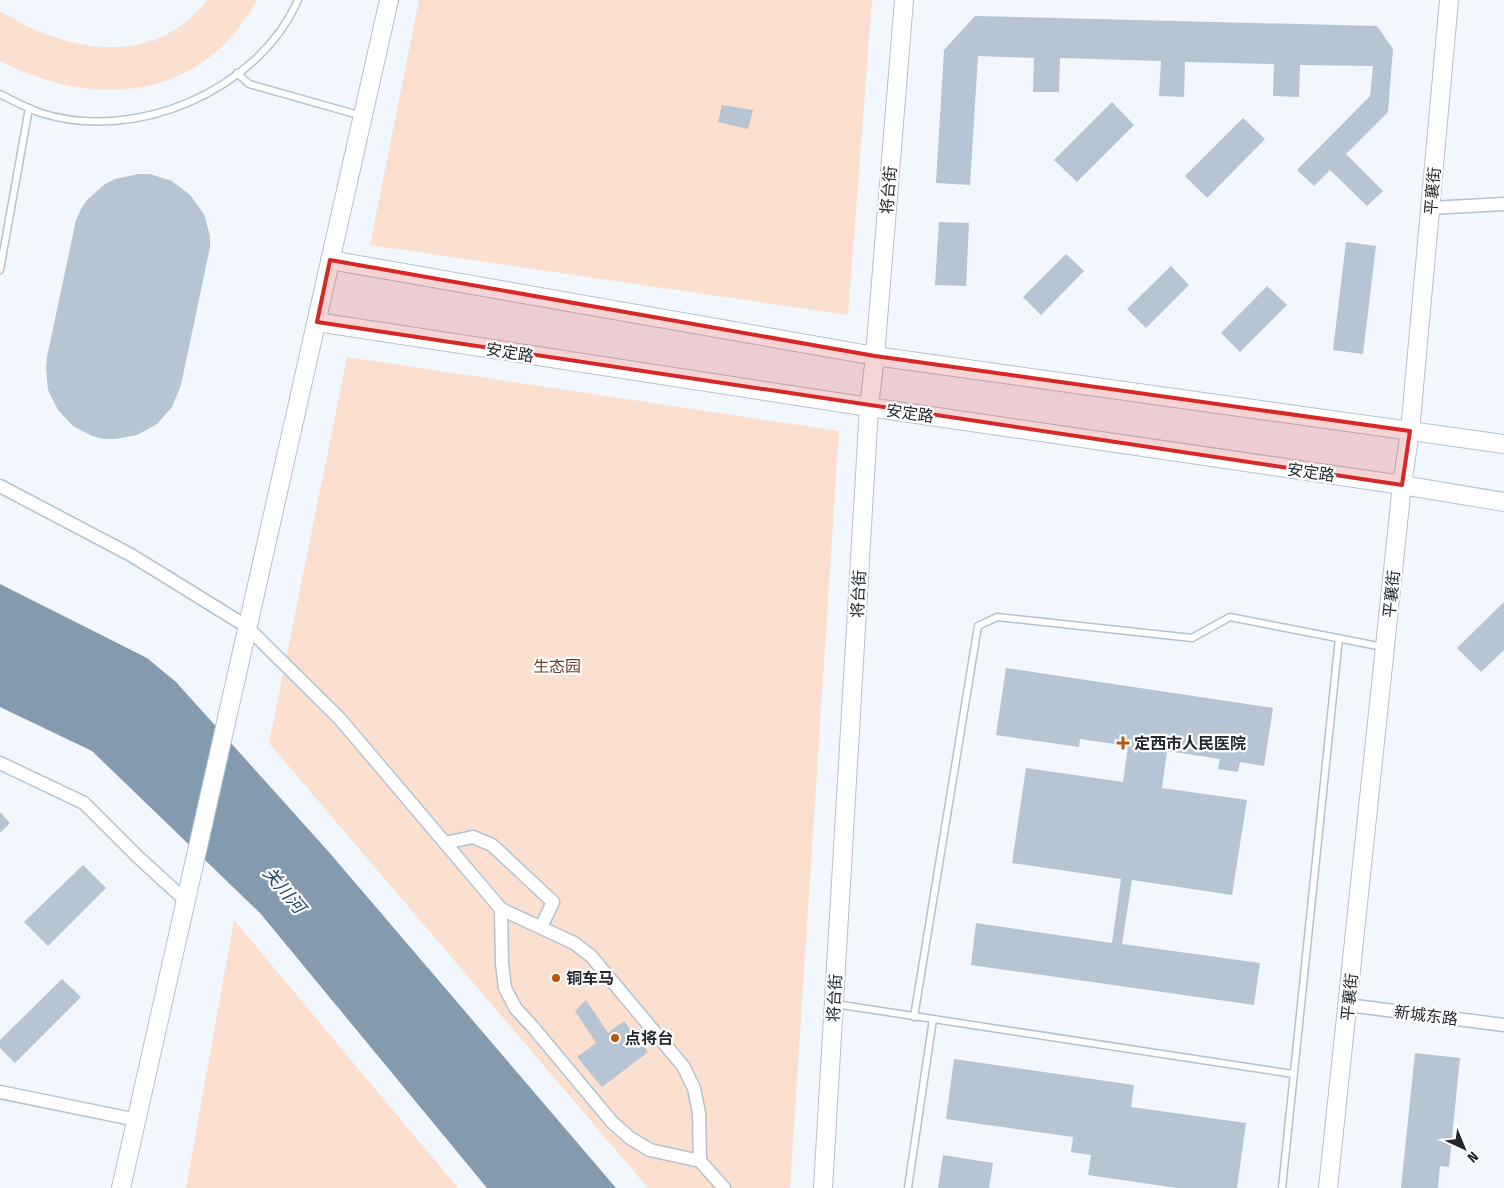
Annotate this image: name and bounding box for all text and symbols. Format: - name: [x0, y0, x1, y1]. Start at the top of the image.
- street label: 将台街: [877, 165, 900, 215]
- street label: 平襄街: [1421, 166, 1444, 216]
- street label: 安定路: [485, 339, 535, 366]
- street label: 安定路: [885, 401, 935, 426]
- street label: 安定路: [1286, 460, 1336, 485]
- street label: 平襄街: [1380, 569, 1403, 619]
- street label: 将台街: [848, 570, 869, 618]
- park label: 生态园: [533, 657, 581, 676]
- place label: 定西市人民医院: [1134, 734, 1246, 753]
- marker: 定西市人民医院: [1116, 736, 1130, 750]
- water label: 关川河: [258, 862, 312, 920]
- place label: 铜车马: [566, 969, 614, 988]
- marker: 铜车马: [550, 972, 562, 984]
- street label: 平襄街: [1338, 972, 1361, 1022]
- street label: 将台街: [824, 974, 845, 1022]
- street label: 新城东路: [1393, 1002, 1459, 1029]
- place label: 点将台: [625, 1029, 673, 1048]
- marker: 点将台: [609, 1032, 621, 1044]
- north arrow: [1439, 1123, 1489, 1173]
- text: N: [1464, 1148, 1482, 1166]

